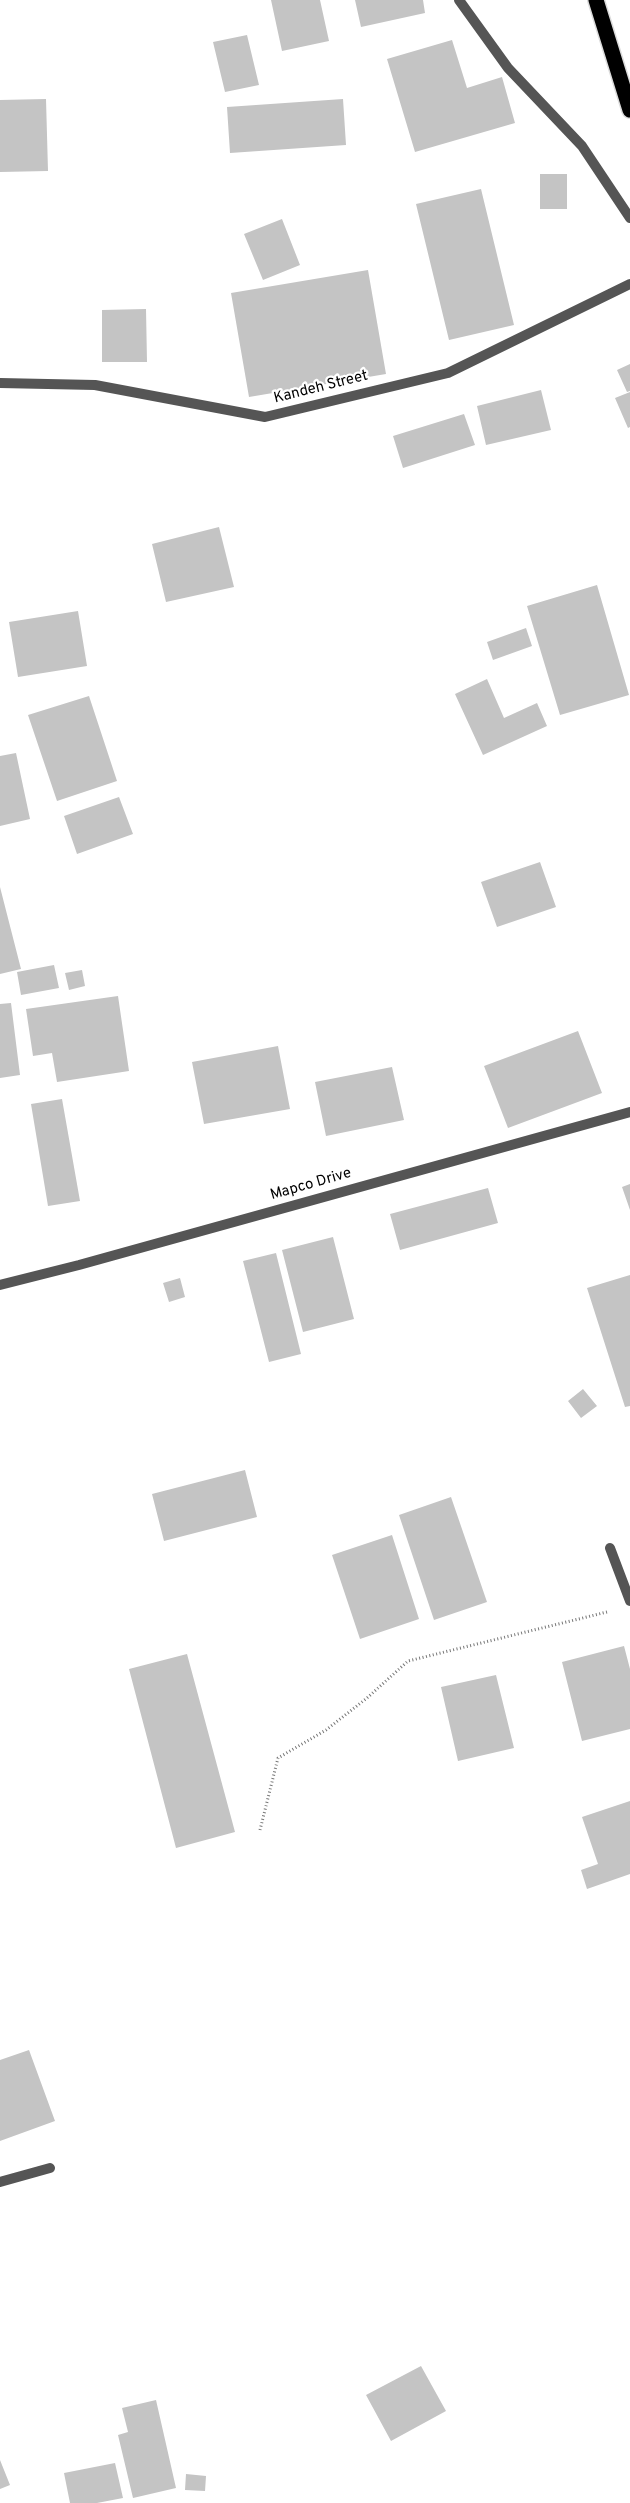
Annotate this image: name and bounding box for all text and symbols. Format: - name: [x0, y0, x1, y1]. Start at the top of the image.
- street label: Kandeh Street: [272, 368, 370, 408]
- street label: Mapco Drive: [268, 1165, 354, 1205]

